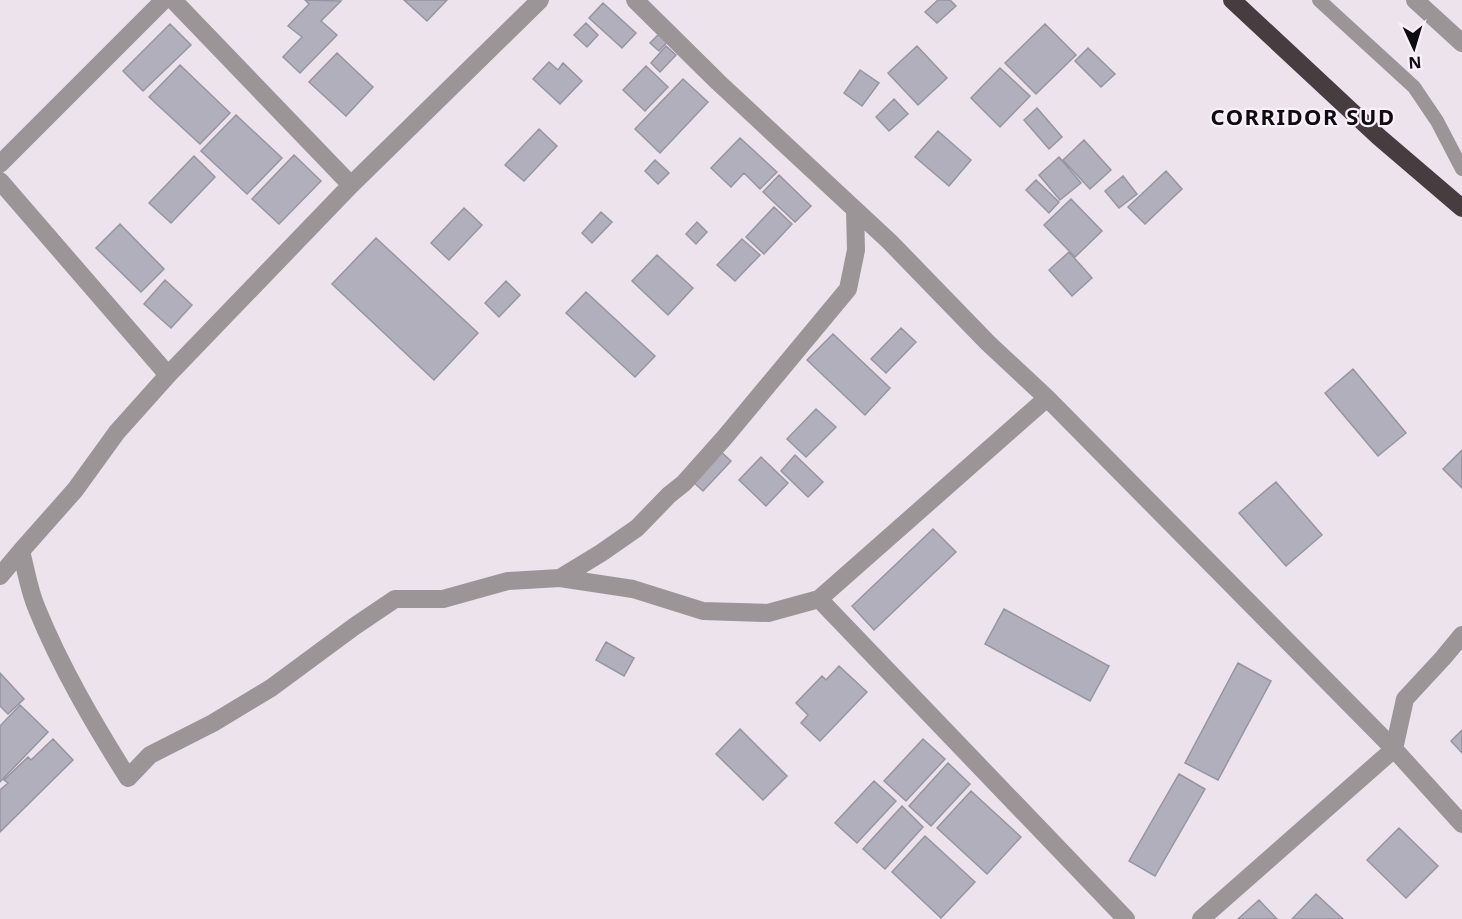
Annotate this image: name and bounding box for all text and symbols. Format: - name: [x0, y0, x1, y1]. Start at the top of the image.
- north arrow: [1384, 18, 1444, 78]
- text: N: [1408, 52, 1422, 74]
- district label: CORRIDOR SUD: [1210, 101, 1396, 131]

